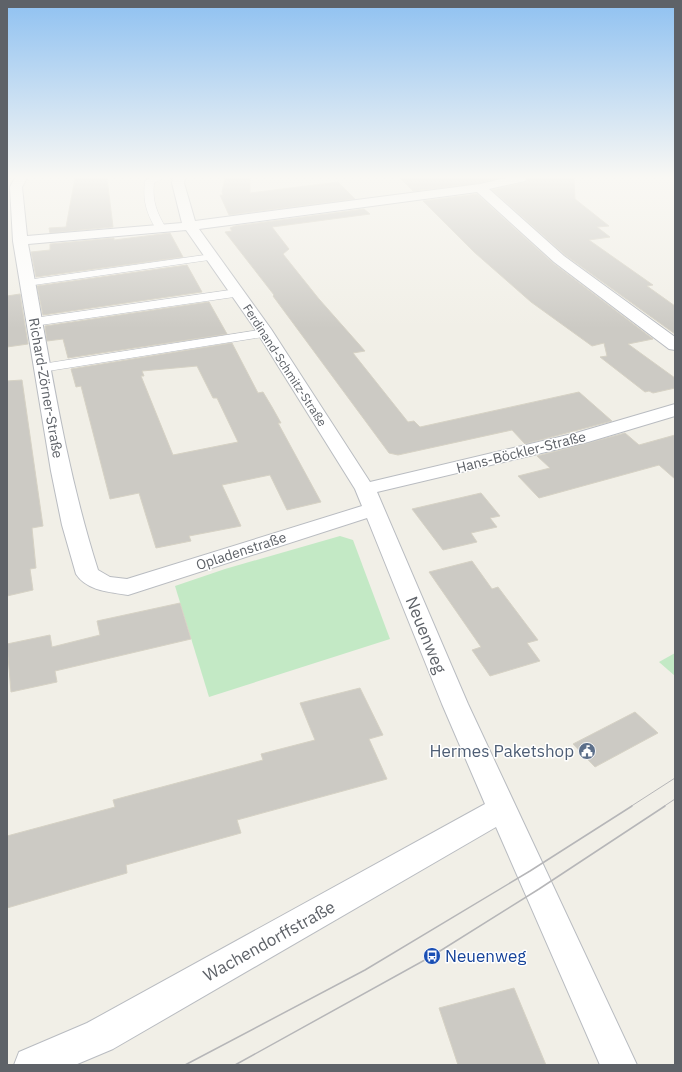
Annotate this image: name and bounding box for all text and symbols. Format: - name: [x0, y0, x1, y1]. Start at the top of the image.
- street label: Ferdinand-Schmitz-Straße: [240, 301, 330, 429]
- street label: Richard-Zörner-Straße: [25, 316, 67, 460]
- street label: Hans-Böckler-Straße: [454, 427, 588, 477]
- street label: Opladenstraße: [194, 528, 289, 574]
- street label: Neuenweg: [401, 593, 451, 677]
- place label: Hermes Paketshop: [429, 740, 574, 762]
- public building icon: Hermes Paketshop: [577, 741, 597, 761]
- street label: Wachendorffstraße: [199, 896, 339, 986]
- place label: Neuenweg: [445, 945, 526, 967]
- bus stop icon: Neuenweg: [422, 946, 442, 966]

